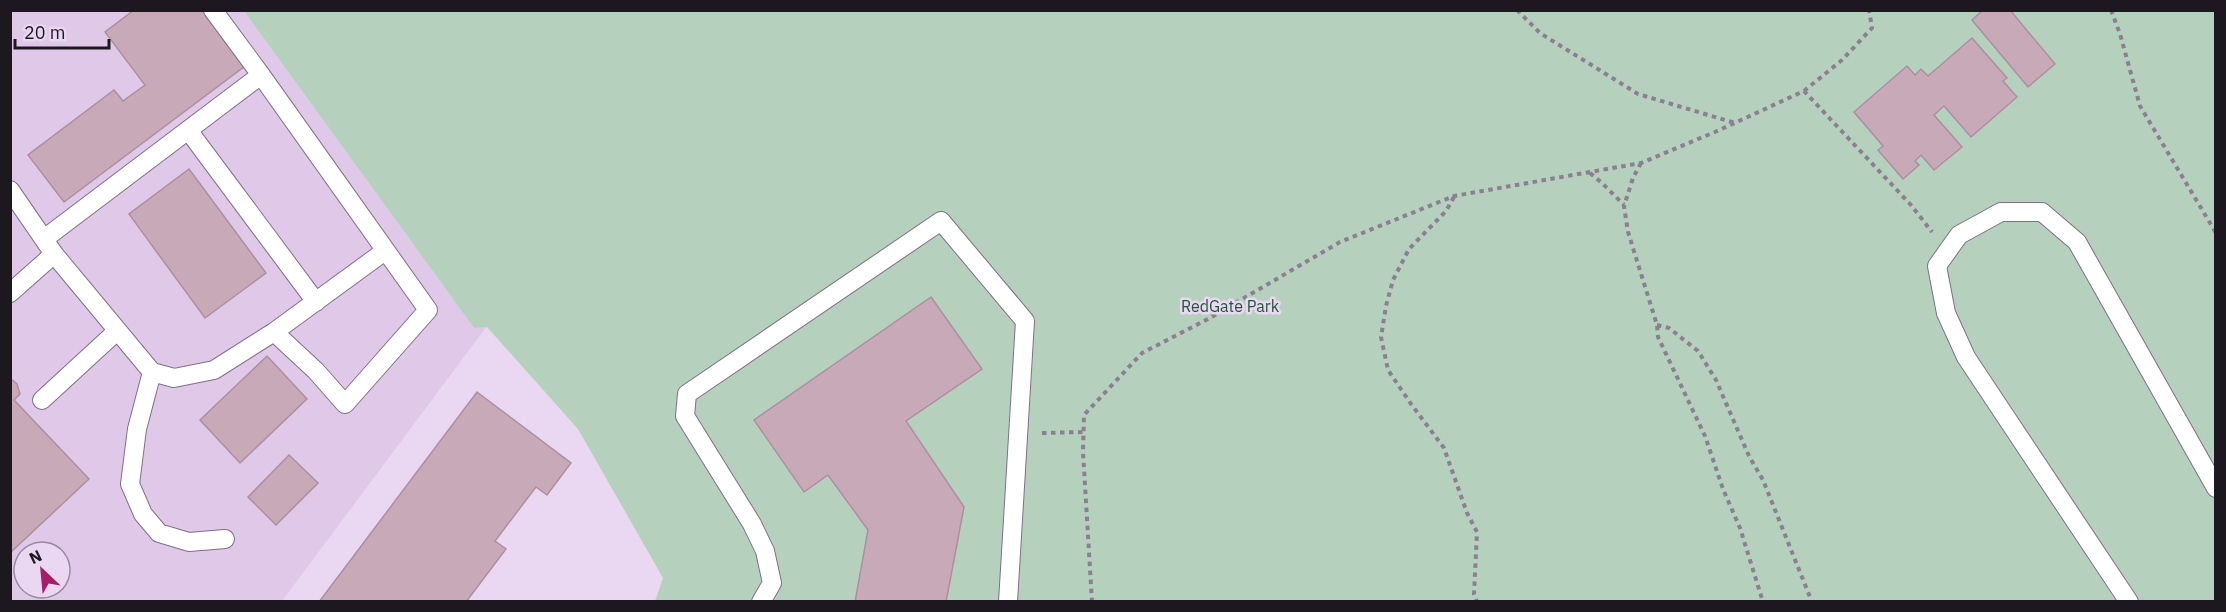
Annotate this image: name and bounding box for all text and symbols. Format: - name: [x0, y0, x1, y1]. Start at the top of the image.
- scale bar: [15, 12, 110, 50]
- text: 20 m: [24, 21, 66, 44]
- park label: RedGate Park: [1181, 296, 1280, 316]
- north arrow: [12, 540, 72, 600]
- text: N: [26, 545, 45, 568]

